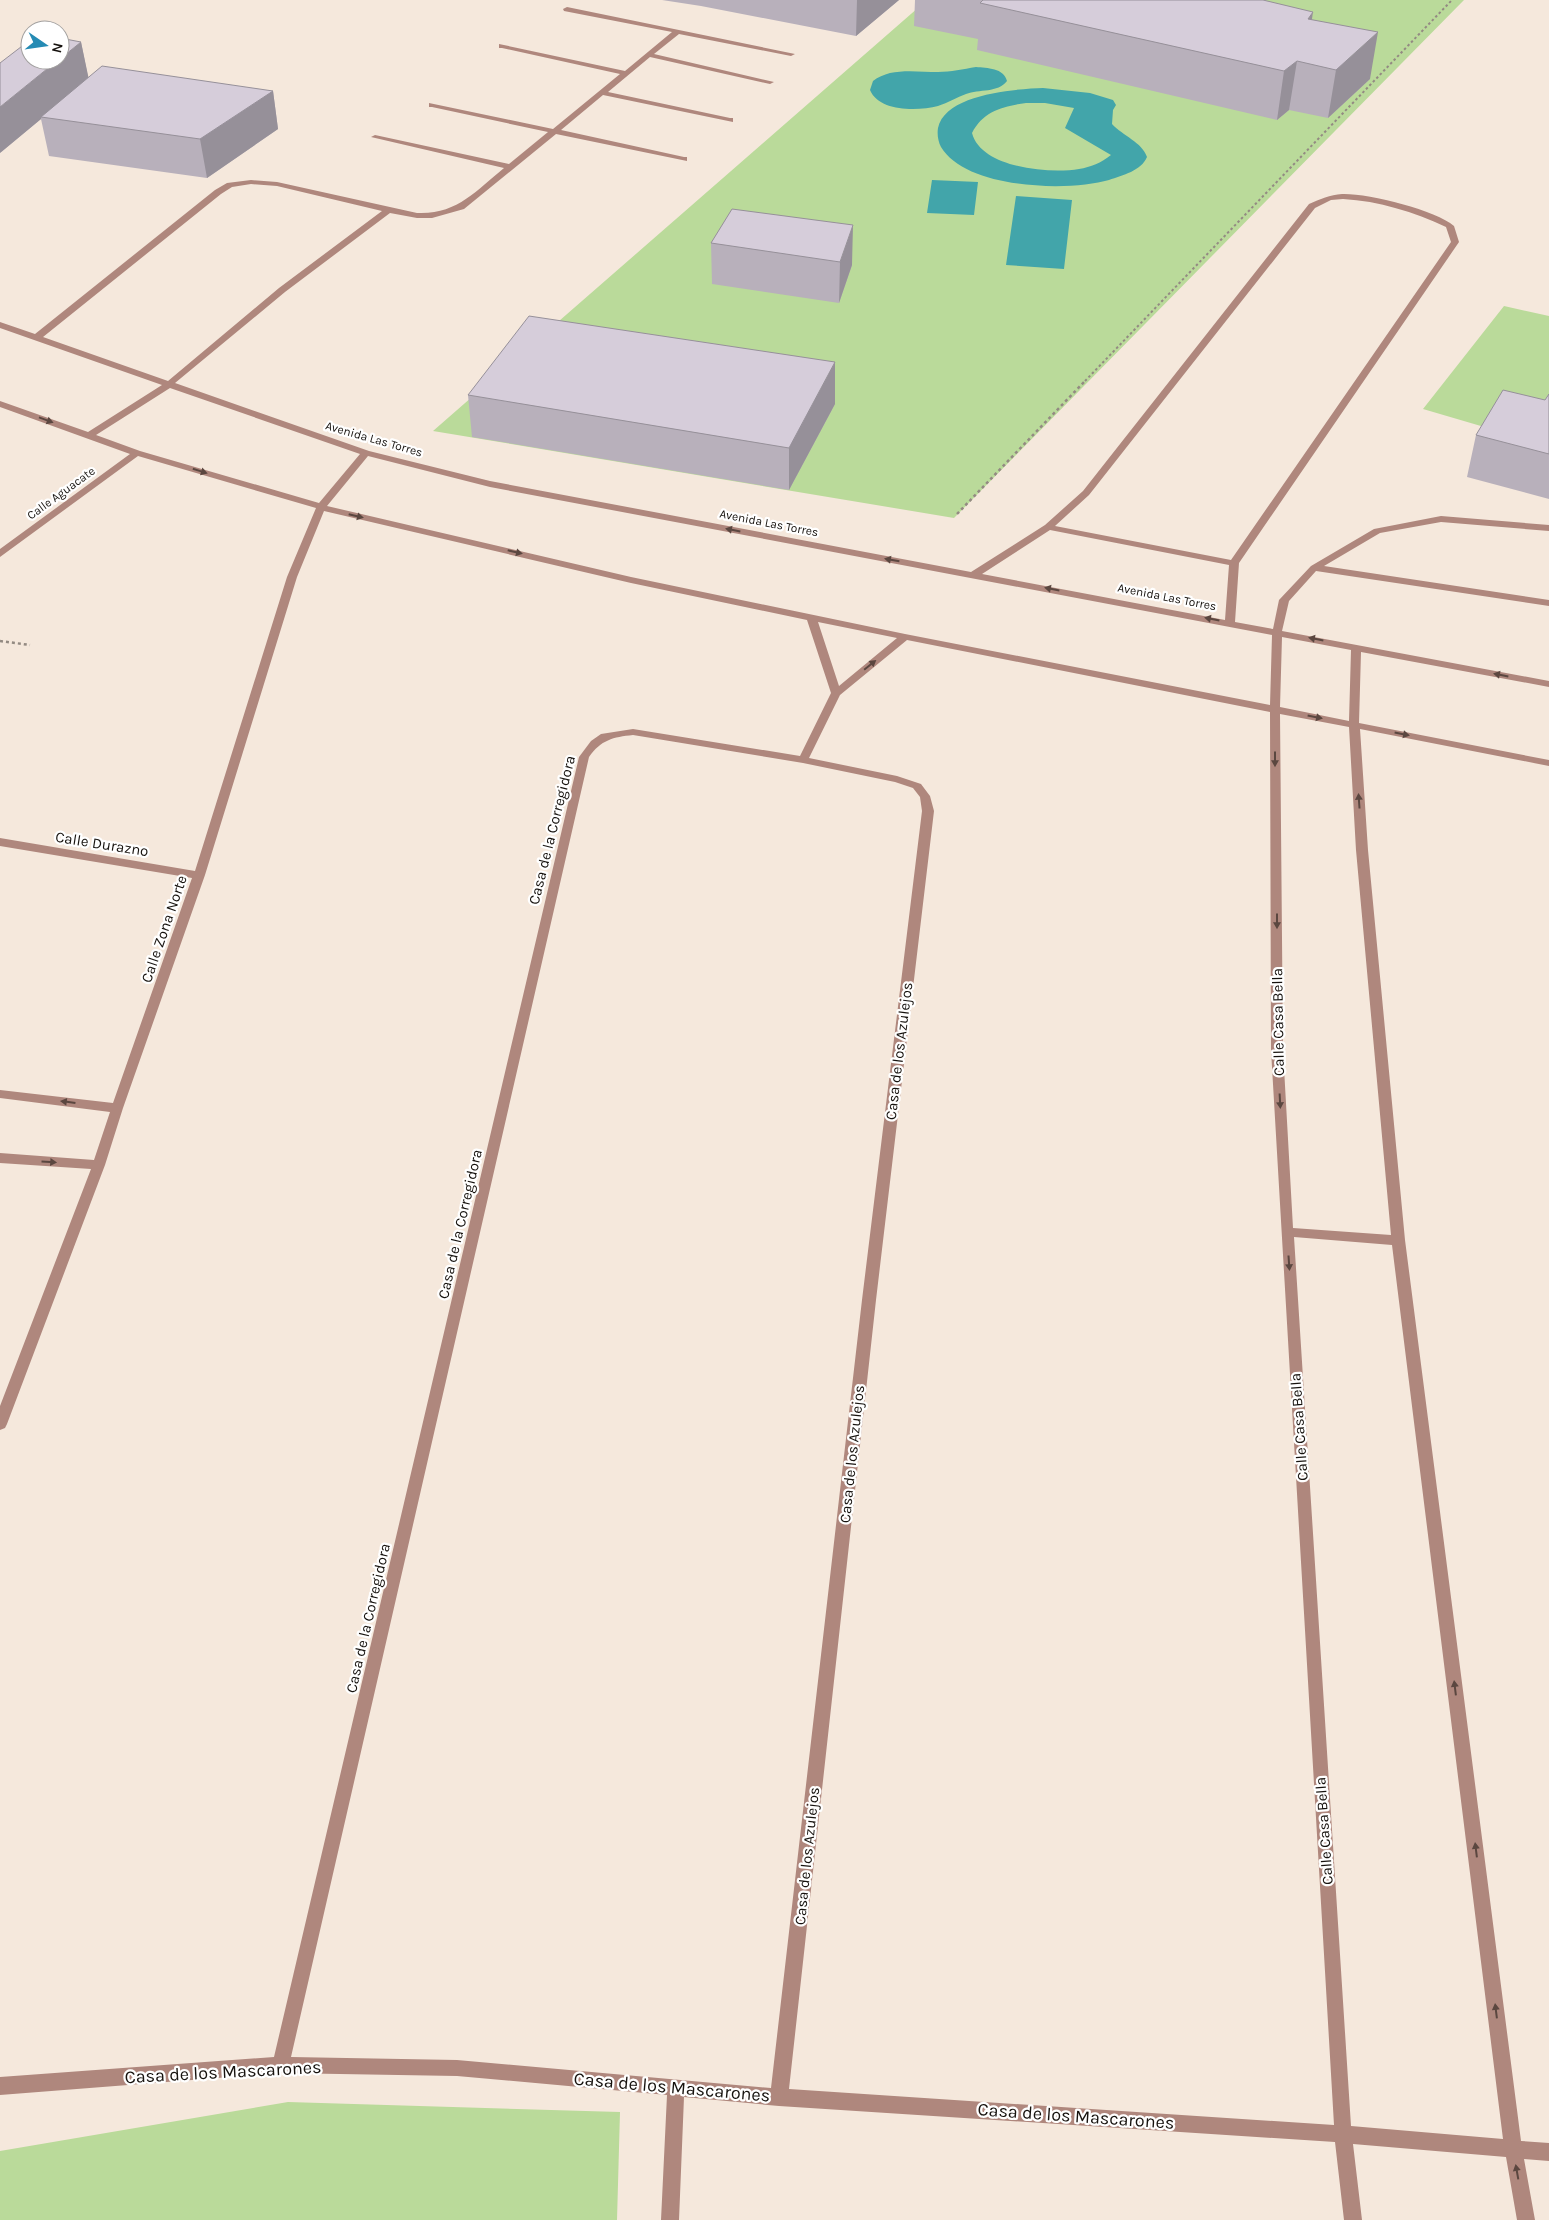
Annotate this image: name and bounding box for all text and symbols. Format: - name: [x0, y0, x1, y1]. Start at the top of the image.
- north arrow: [20, 20, 70, 70]
- text: N: [48, 41, 67, 55]
- one-way arrow: [39, 416, 54, 424]
- street label: Avenida Las Torres: [324, 418, 424, 460]
- street label: Calle Aguacate: [24, 464, 98, 522]
- one-way arrow: [193, 468, 208, 476]
- street label: Avenida Las Torres: [718, 507, 820, 539]
- one-way arrow: [349, 512, 364, 520]
- one-way arrow: [724, 525, 740, 533]
- one-way arrow: [507, 548, 522, 556]
- one-way arrow: [884, 555, 900, 563]
- street label: Avenida Las Torres: [1116, 581, 1218, 613]
- one-way arrow: [1044, 585, 1060, 593]
- one-way arrow: [1204, 615, 1219, 623]
- one-way arrow: [1308, 635, 1324, 643]
- one-way arrow: [864, 659, 877, 670]
- one-way arrow: [1493, 670, 1509, 678]
- one-way arrow: [1307, 714, 1323, 722]
- one-way arrow: [1394, 731, 1410, 739]
- one-way arrow: [1271, 751, 1279, 767]
- street label: Casa de la Corregidora: [525, 754, 579, 906]
- one-way arrow: [1354, 793, 1362, 809]
- street label: Calle Durazno: [54, 828, 150, 860]
- street label: Calle Zona Norte: [137, 873, 191, 985]
- one-way arrow: [1273, 913, 1281, 929]
- street label: Calle Casa Bella: [1268, 968, 1288, 1076]
- street label: Casa de los Azulejos: [882, 981, 916, 1121]
- one-way arrow: [1277, 1093, 1285, 1109]
- one-way arrow: [60, 1098, 76, 1106]
- street label: Casa de la Corregidora: [434, 1147, 486, 1301]
- one-way arrow: [41, 1158, 57, 1166]
- one-way arrow: [1285, 1256, 1293, 1272]
- street label: Calle Casa Bella: [1286, 1373, 1312, 1481]
- street label: Casa de los Azulejos: [836, 1384, 868, 1524]
- street label: Casa de la Corregidora: [342, 1541, 394, 1695]
- one-way arrow: [1451, 1680, 1459, 1696]
- street label: Calle Casa Bella: [1311, 1777, 1337, 1885]
- street label: Casa de los Azulejos: [791, 1786, 823, 1926]
- one-way arrow: [1471, 1841, 1479, 1857]
- one-way arrow: [1492, 2003, 1500, 2019]
- street label: Casa de los Mascarones: [124, 2056, 322, 2088]
- street label: Casa de los Mascarones: [573, 2067, 771, 2107]
- street label: Casa de los Mascarones: [977, 2098, 1175, 2134]
- one-way arrow: [1513, 2164, 1521, 2180]

